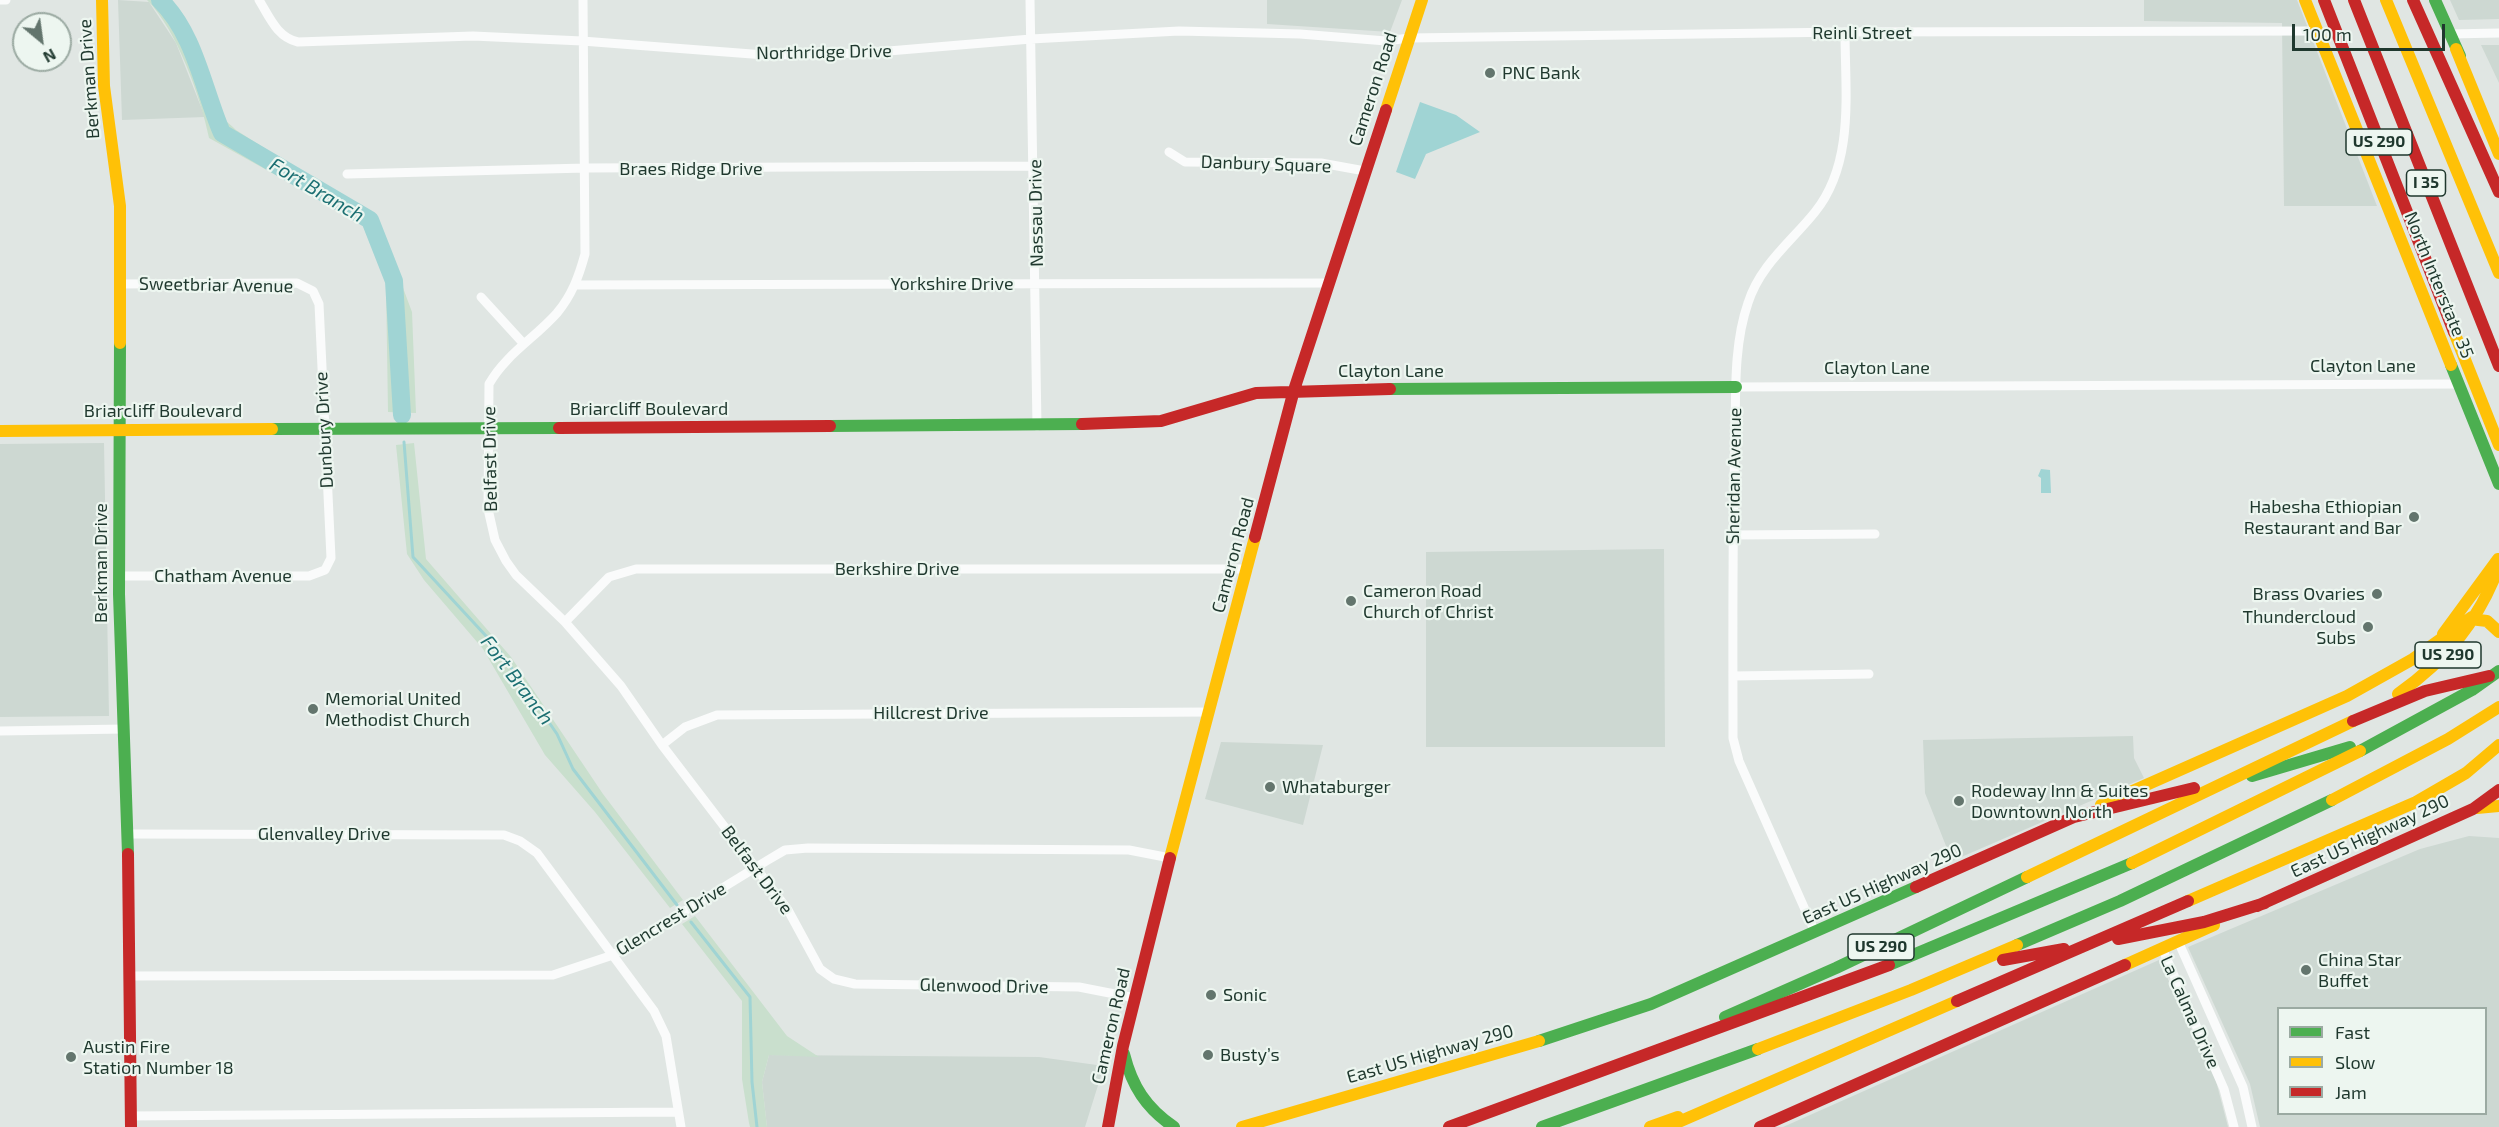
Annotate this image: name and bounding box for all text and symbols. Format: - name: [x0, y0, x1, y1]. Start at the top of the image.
- north arrow: [12, 12, 72, 72]
- scale bar: [2295, 12, 2448, 50]
- street label: Berkman Drive: [74, 18, 104, 140]
- street label: Reinli Street: [1812, 22, 1912, 44]
- text: 100 m: [2303, 23, 2352, 45]
- street label: Cameron Road: [1344, 29, 1402, 149]
- street label: Northridge Drive: [756, 40, 892, 64]
- text: N: [40, 45, 60, 68]
- place label: PNC Bank: [1502, 62, 1580, 84]
- marker: PNC Bank: [1483, 66, 1497, 80]
- road number: US 290: [2346, 129, 2412, 155]
- street label: Danbury Square: [1200, 151, 1332, 177]
- water label: Fort Branch: [265, 152, 369, 228]
- street label: Braes Ridge Drive: [619, 158, 763, 180]
- street label: Nassau Drive: [1024, 159, 1048, 267]
- road number: I 35: [2406, 170, 2446, 196]
- street label: North Interstate 35: [2400, 208, 2478, 362]
- street label: Sweetbriar Avenue: [139, 273, 293, 297]
- street label: Yorkshire Drive: [890, 273, 1014, 295]
- street label: Clayton Lane: [2310, 355, 2416, 377]
- street label: Clayton Lane: [1824, 357, 1930, 379]
- street label: Clayton Lane: [1338, 360, 1444, 382]
- street label: Dunbury Drive: [310, 371, 338, 489]
- street label: Briarcliff Boulevard: [570, 398, 728, 420]
- street label: Briarcliff Boulevard: [84, 400, 242, 422]
- street label: Belfast Drive: [478, 406, 502, 512]
- street label: Sheridan Avenue: [1722, 407, 1746, 545]
- street label: Cameron Road: [1207, 495, 1259, 615]
- place label: Habesha Ethiopian Restaurant and Bar: [2244, 496, 2402, 538]
- street label: Berkman Drive: [90, 503, 112, 623]
- marker: Habesha Ethiopian Restaurant and Bar: [2407, 510, 2421, 524]
- street label: Berkshire Drive: [835, 558, 959, 580]
- street label: Chatham Avenue: [154, 565, 292, 587]
- place label: Cameron Road Church of Christ: [1363, 580, 1494, 622]
- place label: Brass Ovaries: [2253, 583, 2365, 605]
- marker: Brass Ovaries: [2370, 587, 2384, 601]
- marker: Cameron Road Church of Christ: [1344, 594, 1358, 608]
- place label: Thundercloud Subs: [2242, 606, 2356, 648]
- marker: Thundercloud Subs: [2361, 620, 2375, 634]
- water label: Fort Branch: [475, 630, 559, 730]
- road number: US 290: [2415, 642, 2481, 668]
- place label: Memorial United Methodist Church: [325, 688, 470, 730]
- marker: Memorial United Methodist Church: [306, 702, 320, 716]
- street label: Hillcrest Drive: [873, 702, 989, 724]
- place label: Whataburger: [1282, 776, 1391, 798]
- marker: Whataburger: [1263, 780, 1277, 794]
- place label: Rodeway Inn & Suites Downtown North: [1971, 780, 2148, 822]
- street label: East US Highway 290: [2287, 790, 2453, 882]
- marker: Rodeway Inn & Suites Downtown North: [1952, 794, 1966, 808]
- street label: Belfast Drive: [717, 821, 797, 919]
- street label: Glenvalley Drive: [258, 823, 390, 845]
- street label: East US Highway 290: [1799, 839, 1965, 929]
- street label: Glencrest Drive: [612, 878, 730, 960]
- road number: US 290: [1848, 934, 1914, 960]
- place label: China Star Buffet: [2318, 949, 2401, 992]
- street label: La Calma Drive: [2156, 952, 2224, 1072]
- marker: China Star Buffet: [2299, 963, 2313, 977]
- street label: Cameron Road: [1087, 966, 1135, 1086]
- street label: Glenwood Drive: [919, 974, 1049, 998]
- place label: Sonic: [1223, 984, 1267, 1006]
- marker: Sonic: [1204, 988, 1218, 1002]
- legend: [2277, 1007, 2487, 1115]
- street label: East US Highway 290: [1344, 1020, 1516, 1088]
- text: Fast: [2335, 1021, 2370, 1043]
- place label: Austin Fire Station Number 18: [83, 1036, 234, 1078]
- place label: Busty’s: [1220, 1044, 1280, 1066]
- marker: Busty’s: [1201, 1048, 1215, 1062]
- marker: Austin Fire Station Number 18: [64, 1050, 78, 1064]
- text: Slow: [2335, 1051, 2375, 1073]
- text: Jam: [2335, 1081, 2367, 1103]

